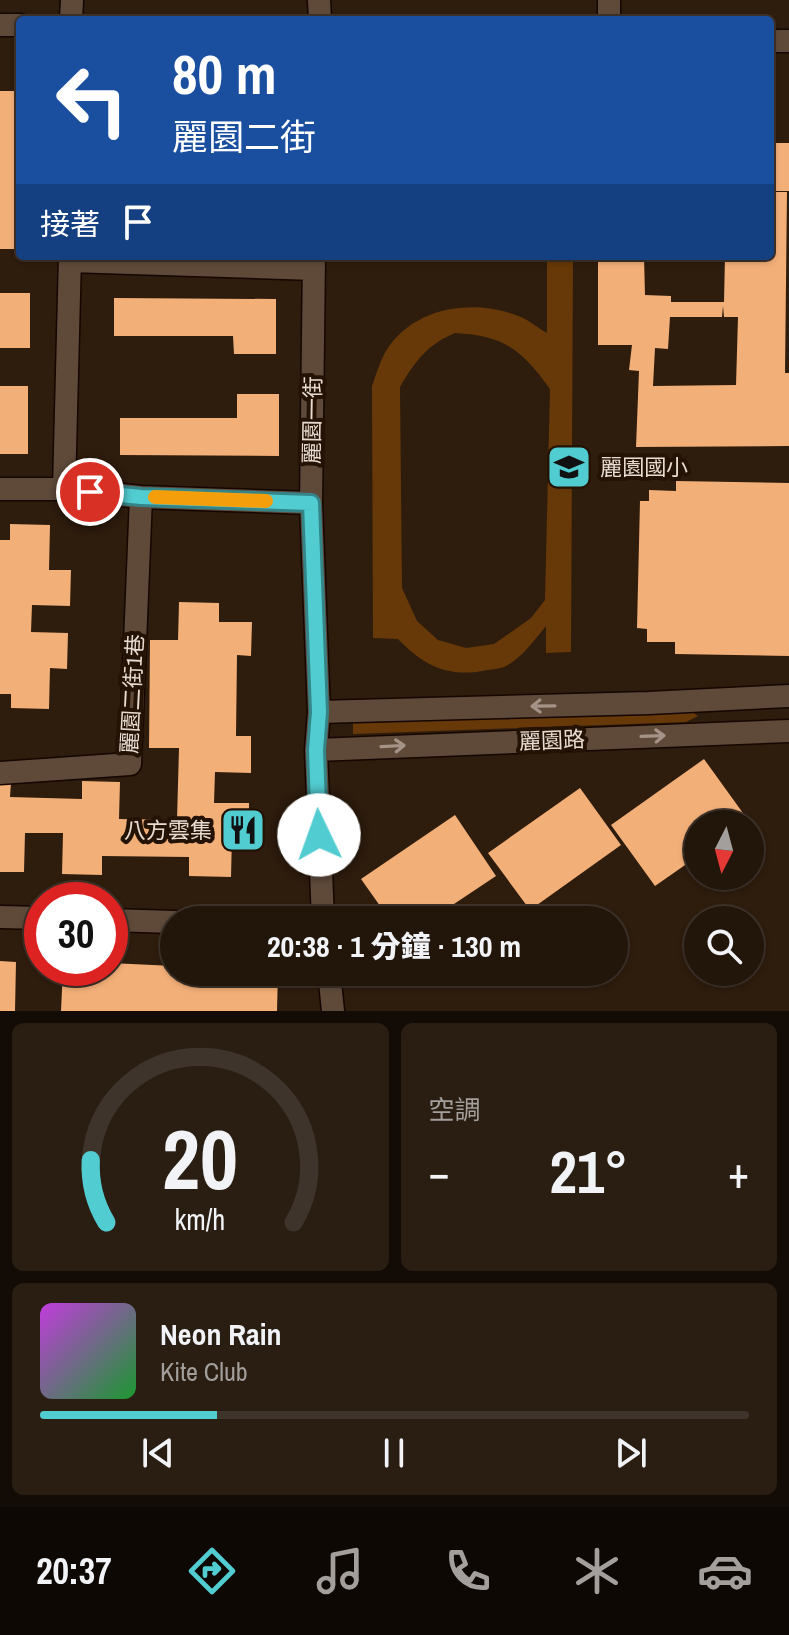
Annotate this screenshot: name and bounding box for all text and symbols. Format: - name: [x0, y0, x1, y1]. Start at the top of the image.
- text: 80 m: [172, 36, 277, 111]
- icon: left: [40, 48, 144, 152]
- text: 麗園二街: [172, 113, 316, 161]
- icon: arrive: [116, 200, 160, 244]
- text: 接著: [40, 204, 100, 244]
- street label: 麗園一街: [296, 376, 328, 464]
- school or university icon: 麗園國小: [545, 443, 593, 491]
- place label: 麗園國小: [600, 452, 688, 482]
- pin: [56, 458, 124, 526]
- icon: arrive: [68, 470, 112, 514]
- street label: 麗園二街1巷: [114, 633, 150, 755]
- one-way arrow: [530, 698, 557, 714]
- street label: 麗園路: [518, 724, 586, 756]
- one-way arrow: [639, 729, 666, 744]
- one-way arrow: [379, 739, 406, 754]
- position arrow: [277, 793, 361, 877]
- restaurant icon: 八方雲集: [219, 806, 267, 854]
- north arrow: [684, 810, 764, 890]
- map controls: [684, 810, 764, 986]
- place label: 八方雲集: [124, 815, 212, 845]
- speed limit sign: 30: [24, 882, 128, 986]
- button: search: [684, 906, 764, 986]
- text: 20:38 · 1 分鐘 · 130 m: [267, 926, 521, 966]
- text: 空調: [429, 1092, 481, 1127]
- text: 20: [162, 1103, 238, 1215]
- text: 21°: [549, 1131, 628, 1212]
- text: −: [429, 1142, 450, 1202]
- text: +: [728, 1142, 749, 1202]
- text: km/h: [175, 1200, 226, 1239]
- text: Neon Rain: [160, 1314, 282, 1354]
- text: Kite Club: [160, 1354, 248, 1389]
- icon: previous: [136, 1431, 180, 1475]
- icon: pause: [372, 1431, 416, 1475]
- icon: next: [609, 1431, 653, 1475]
- icon: directions: [184, 1543, 240, 1599]
- icon: music: [312, 1543, 368, 1599]
- icon: phone: [440, 1543, 496, 1599]
- icon: climate: [569, 1543, 625, 1599]
- icon: car: [697, 1543, 753, 1599]
- text: 20:37: [36, 1547, 112, 1595]

